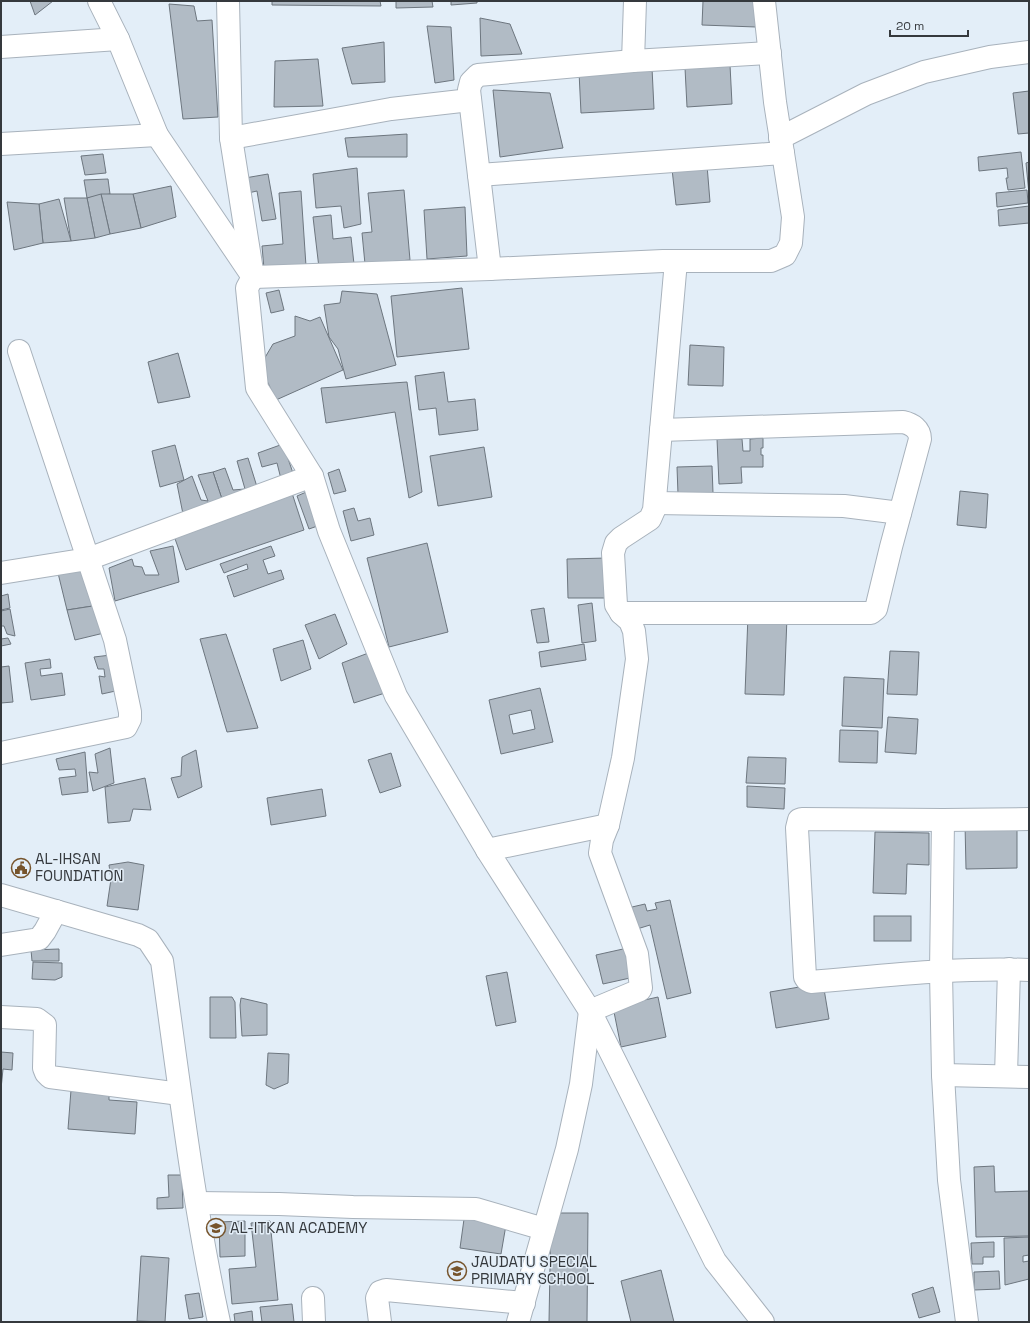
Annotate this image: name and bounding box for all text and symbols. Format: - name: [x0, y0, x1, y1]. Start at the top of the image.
- scale bar: [890, 12, 968, 38]
- text: 20 m: [896, 18, 924, 34]
- place label: AL-IHSAN FOUNDATION: [35, 849, 124, 885]
- public building icon: AL-IHSAN FOUNDATION: [10, 857, 32, 879]
- school or university icon: AL-ITKAN ACADEMY: [205, 1217, 227, 1239]
- place label: AL-ITKAN ACADEMY: [230, 1218, 367, 1237]
- place label: JAUDATU SPECIAL PRIMARY SCHOOL: [471, 1252, 597, 1288]
- school or university icon: JAUDATU SPECIAL PRIMARY SCHOOL: [446, 1260, 468, 1282]

